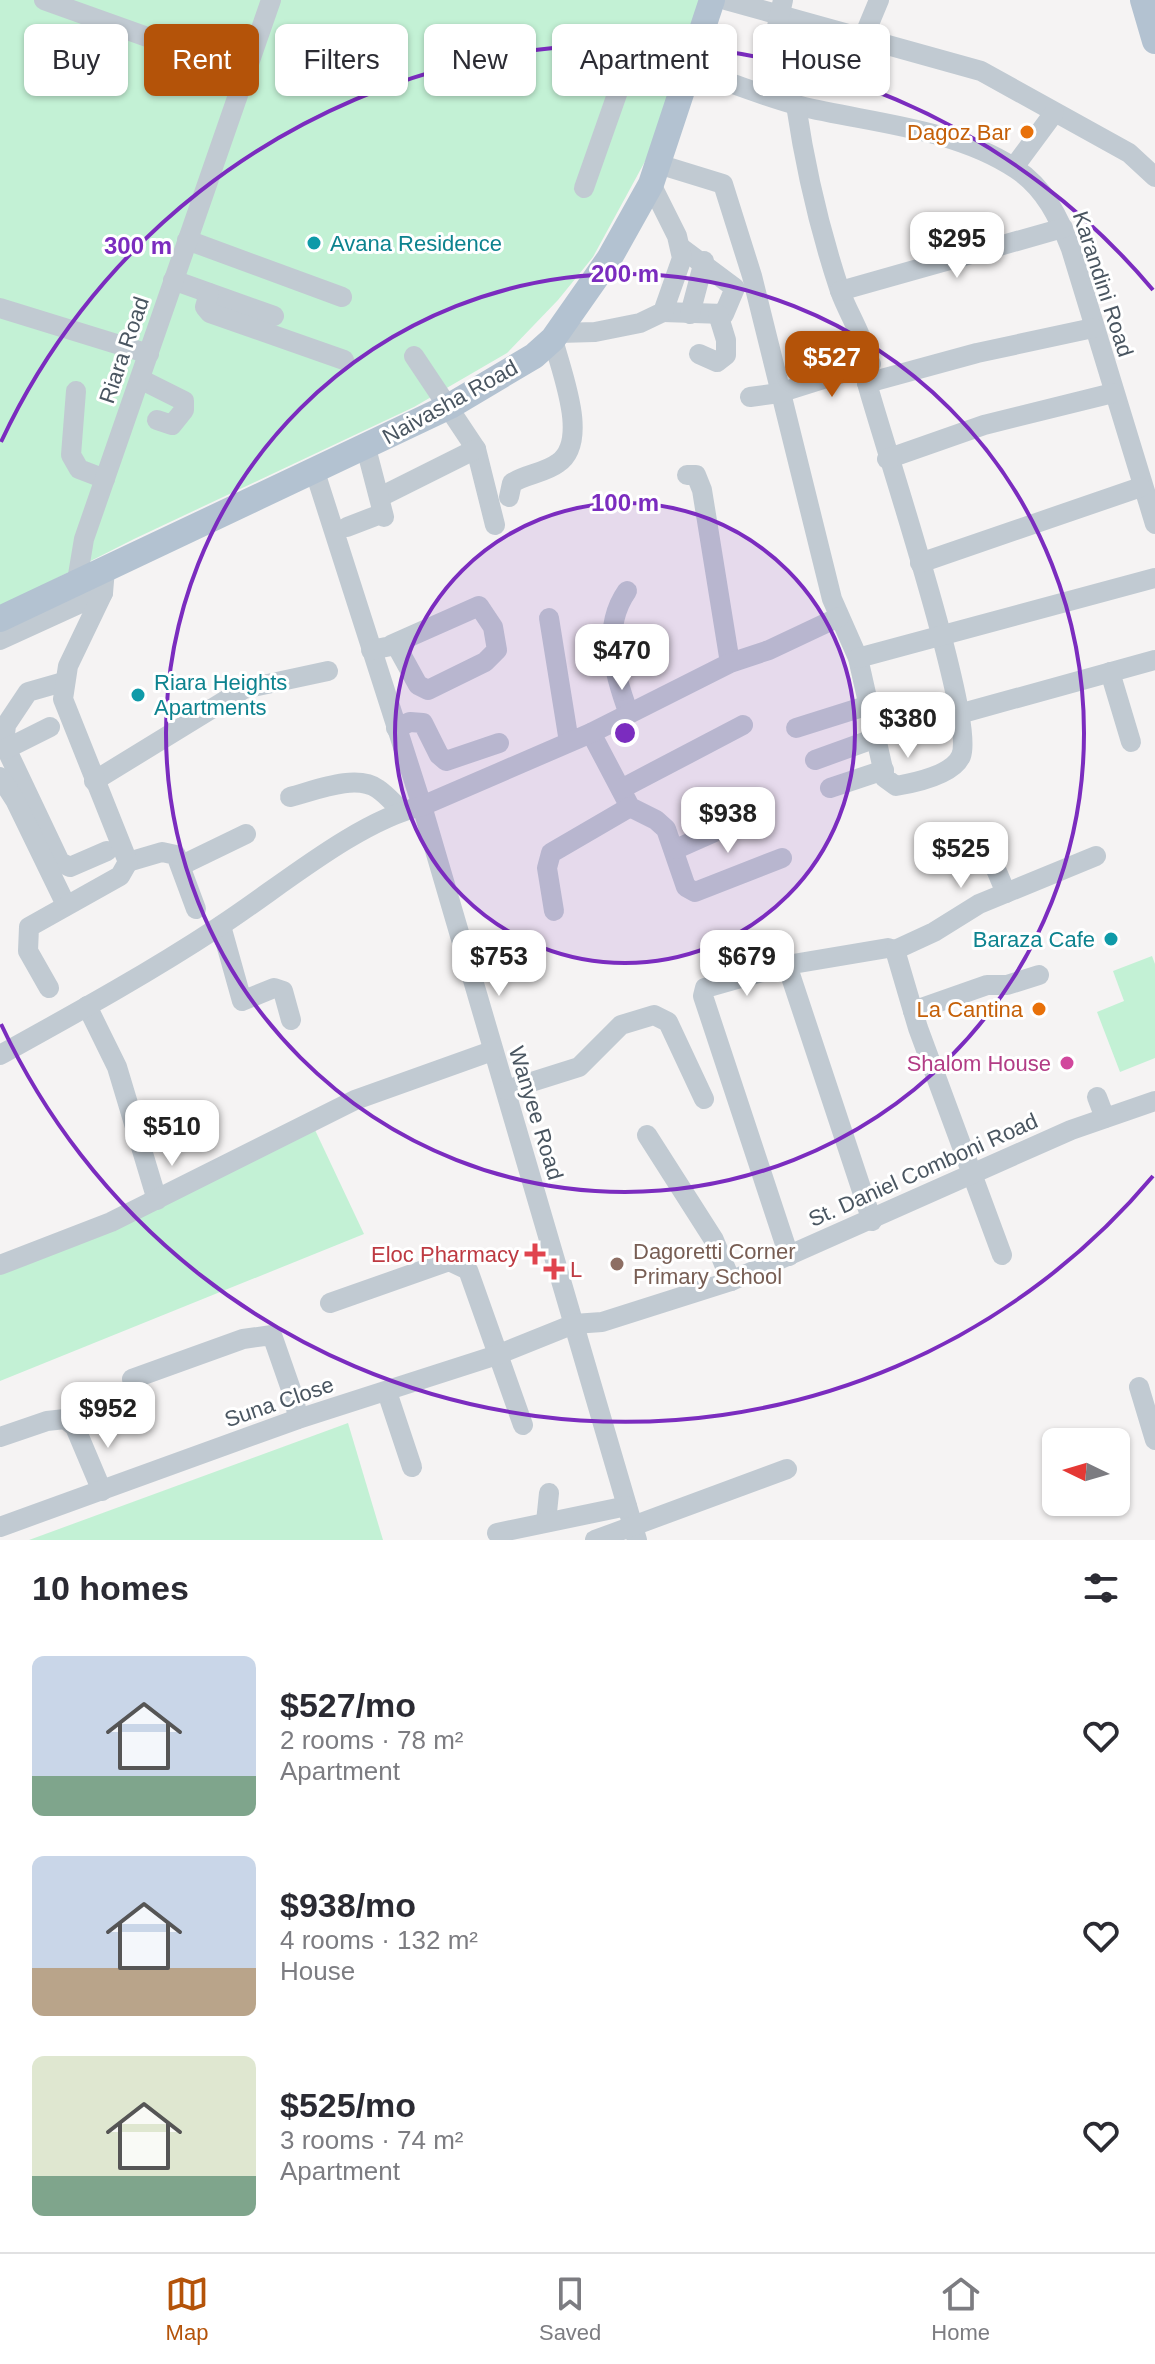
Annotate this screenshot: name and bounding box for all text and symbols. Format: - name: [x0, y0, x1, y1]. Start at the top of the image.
- chip: Buy: [24, 24, 128, 96]
- chip: Rent: [144, 24, 259, 96]
- chip: Filters: [275, 24, 408, 96]
- chip: New: [424, 24, 536, 96]
- chip: Apartment: [552, 24, 737, 96]
- chip: House: [753, 24, 890, 96]
- place label: Dagoz Bar: [907, 120, 1011, 145]
- marker: Dagoz Bar: [1018, 123, 1036, 141]
- street label: Karandini Road: [1068, 208, 1138, 360]
- pin: $295: [910, 212, 1004, 280]
- text: $295: [928, 223, 986, 253]
- place label: Avana Residence: [330, 231, 502, 256]
- text: 300 m: [104, 232, 172, 259]
- marker: Avana Residence: [305, 234, 323, 252]
- text: 200 m: [591, 260, 659, 287]
- street label: Riara Road: [94, 293, 154, 407]
- pin: $527: [785, 331, 879, 399]
- text: $527: [803, 342, 861, 372]
- street label: Naivasha Road: [378, 355, 522, 449]
- text: 100 m: [591, 489, 659, 516]
- pin: $470: [575, 624, 669, 692]
- text: $470: [593, 635, 651, 665]
- place label: Riara Heights Apartments: [154, 670, 287, 720]
- marker: Riara Heights Apartments: [129, 686, 147, 704]
- pin: $380: [861, 692, 955, 760]
- text: $380: [879, 703, 937, 733]
- centre of rings: [611, 719, 639, 747]
- pin: $938: [681, 787, 775, 855]
- text: $938: [699, 798, 757, 828]
- pin: $525: [914, 822, 1008, 890]
- text: $525: [932, 833, 990, 863]
- place label: Baraza Cafe: [973, 927, 1095, 952]
- pin: $753: [452, 930, 546, 998]
- pin: $679: [700, 930, 794, 998]
- marker: Baraza Cafe: [1102, 930, 1120, 948]
- text: $753: [470, 941, 528, 971]
- text: $679: [718, 941, 776, 971]
- place label: La Cantina: [917, 997, 1024, 1022]
- marker: La Cantina: [1030, 1000, 1048, 1018]
- street label: Wanyee Road: [504, 1043, 568, 1183]
- place label: Shalom House: [907, 1051, 1051, 1076]
- marker: Shalom House: [1058, 1054, 1076, 1072]
- pin: $510: [125, 1100, 219, 1168]
- street label: St. Daniel Comboni Road: [805, 1108, 1041, 1232]
- text: $510: [143, 1111, 201, 1141]
- place label: Dagoretti Corner Primary School: [633, 1239, 796, 1289]
- place label: Eloc Pharmacy: [371, 1242, 519, 1267]
- marker: Eloc Pharmacy: [526, 1245, 544, 1263]
- marker: Dagoretti Corner Primary School: [608, 1255, 626, 1273]
- place label: L: [570, 1257, 582, 1282]
- marker: L: [545, 1260, 563, 1278]
- street label: Suna Close: [221, 1372, 337, 1432]
- pin: $952: [61, 1382, 155, 1450]
- text: $952: [79, 1393, 137, 1423]
- north arrow: [1042, 1428, 1130, 1516]
- map controls: [1042, 1428, 1130, 1516]
- icon: filters: [1079, 1566, 1123, 1610]
- text: 10 homes: [32, 1569, 189, 1607]
- text: $527/mo: [280, 1686, 416, 1724]
- icon: home: [96, 1688, 192, 1784]
- icon: heart: [1079, 1714, 1123, 1758]
- text: 2 rooms · 78 m²: [280, 1725, 464, 1755]
- text: Apartment: [280, 1756, 400, 1786]
- text: $938/mo: [280, 1886, 416, 1924]
- icon: home: [96, 1888, 192, 1984]
- icon: heart: [1079, 1914, 1123, 1958]
- text: 4 rooms · 132 m²: [280, 1925, 478, 1955]
- text: House: [280, 1956, 355, 1986]
- text: $525/mo: [280, 2086, 416, 2124]
- icon: home: [96, 2088, 192, 2184]
- icon: heart: [1079, 2114, 1123, 2158]
- text: 3 rooms · 74 m²: [280, 2125, 464, 2155]
- text: Apartment: [280, 2156, 400, 2186]
- tab: Map: [165, 2272, 209, 2346]
- tab: Saved: [539, 2272, 601, 2346]
- tab: Home: [931, 2272, 990, 2346]

